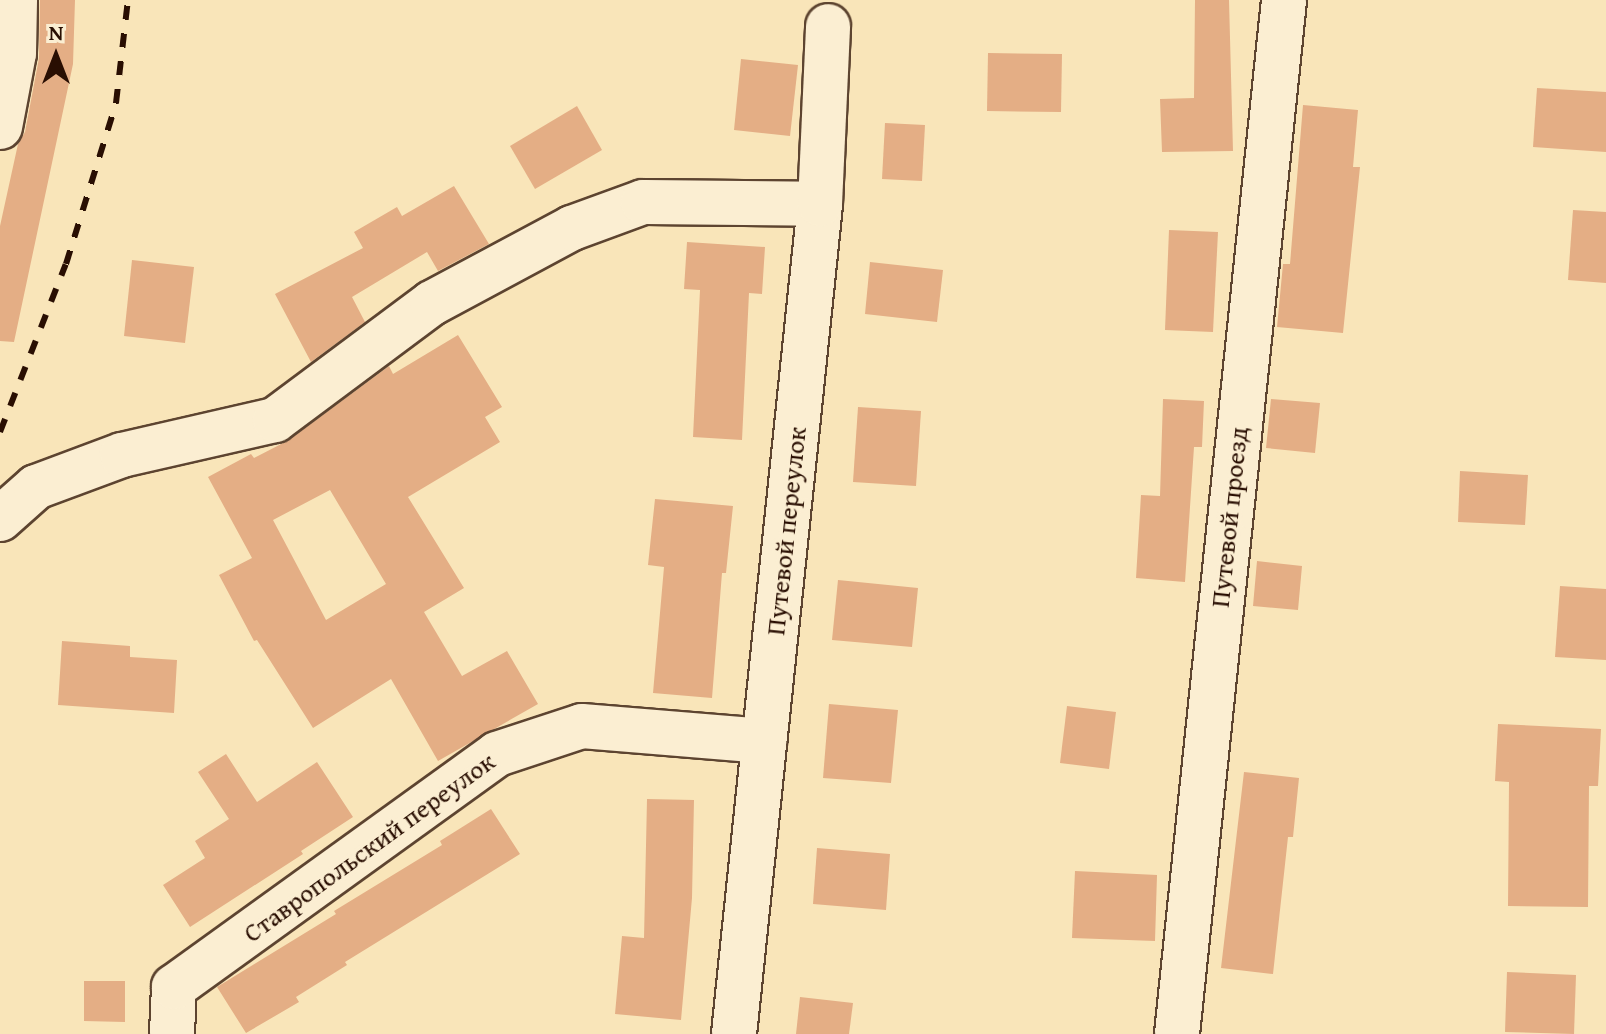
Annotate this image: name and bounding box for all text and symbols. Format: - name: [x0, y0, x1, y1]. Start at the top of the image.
- north arrow: [16, 16, 96, 96]
- text: N: [49, 16, 63, 48]
- street label: Путевой переулок: [760, 425, 812, 637]
- street label: Путевой проезд: [1204, 425, 1254, 609]
- street label: Ставропольский переулок: [237, 745, 501, 949]

